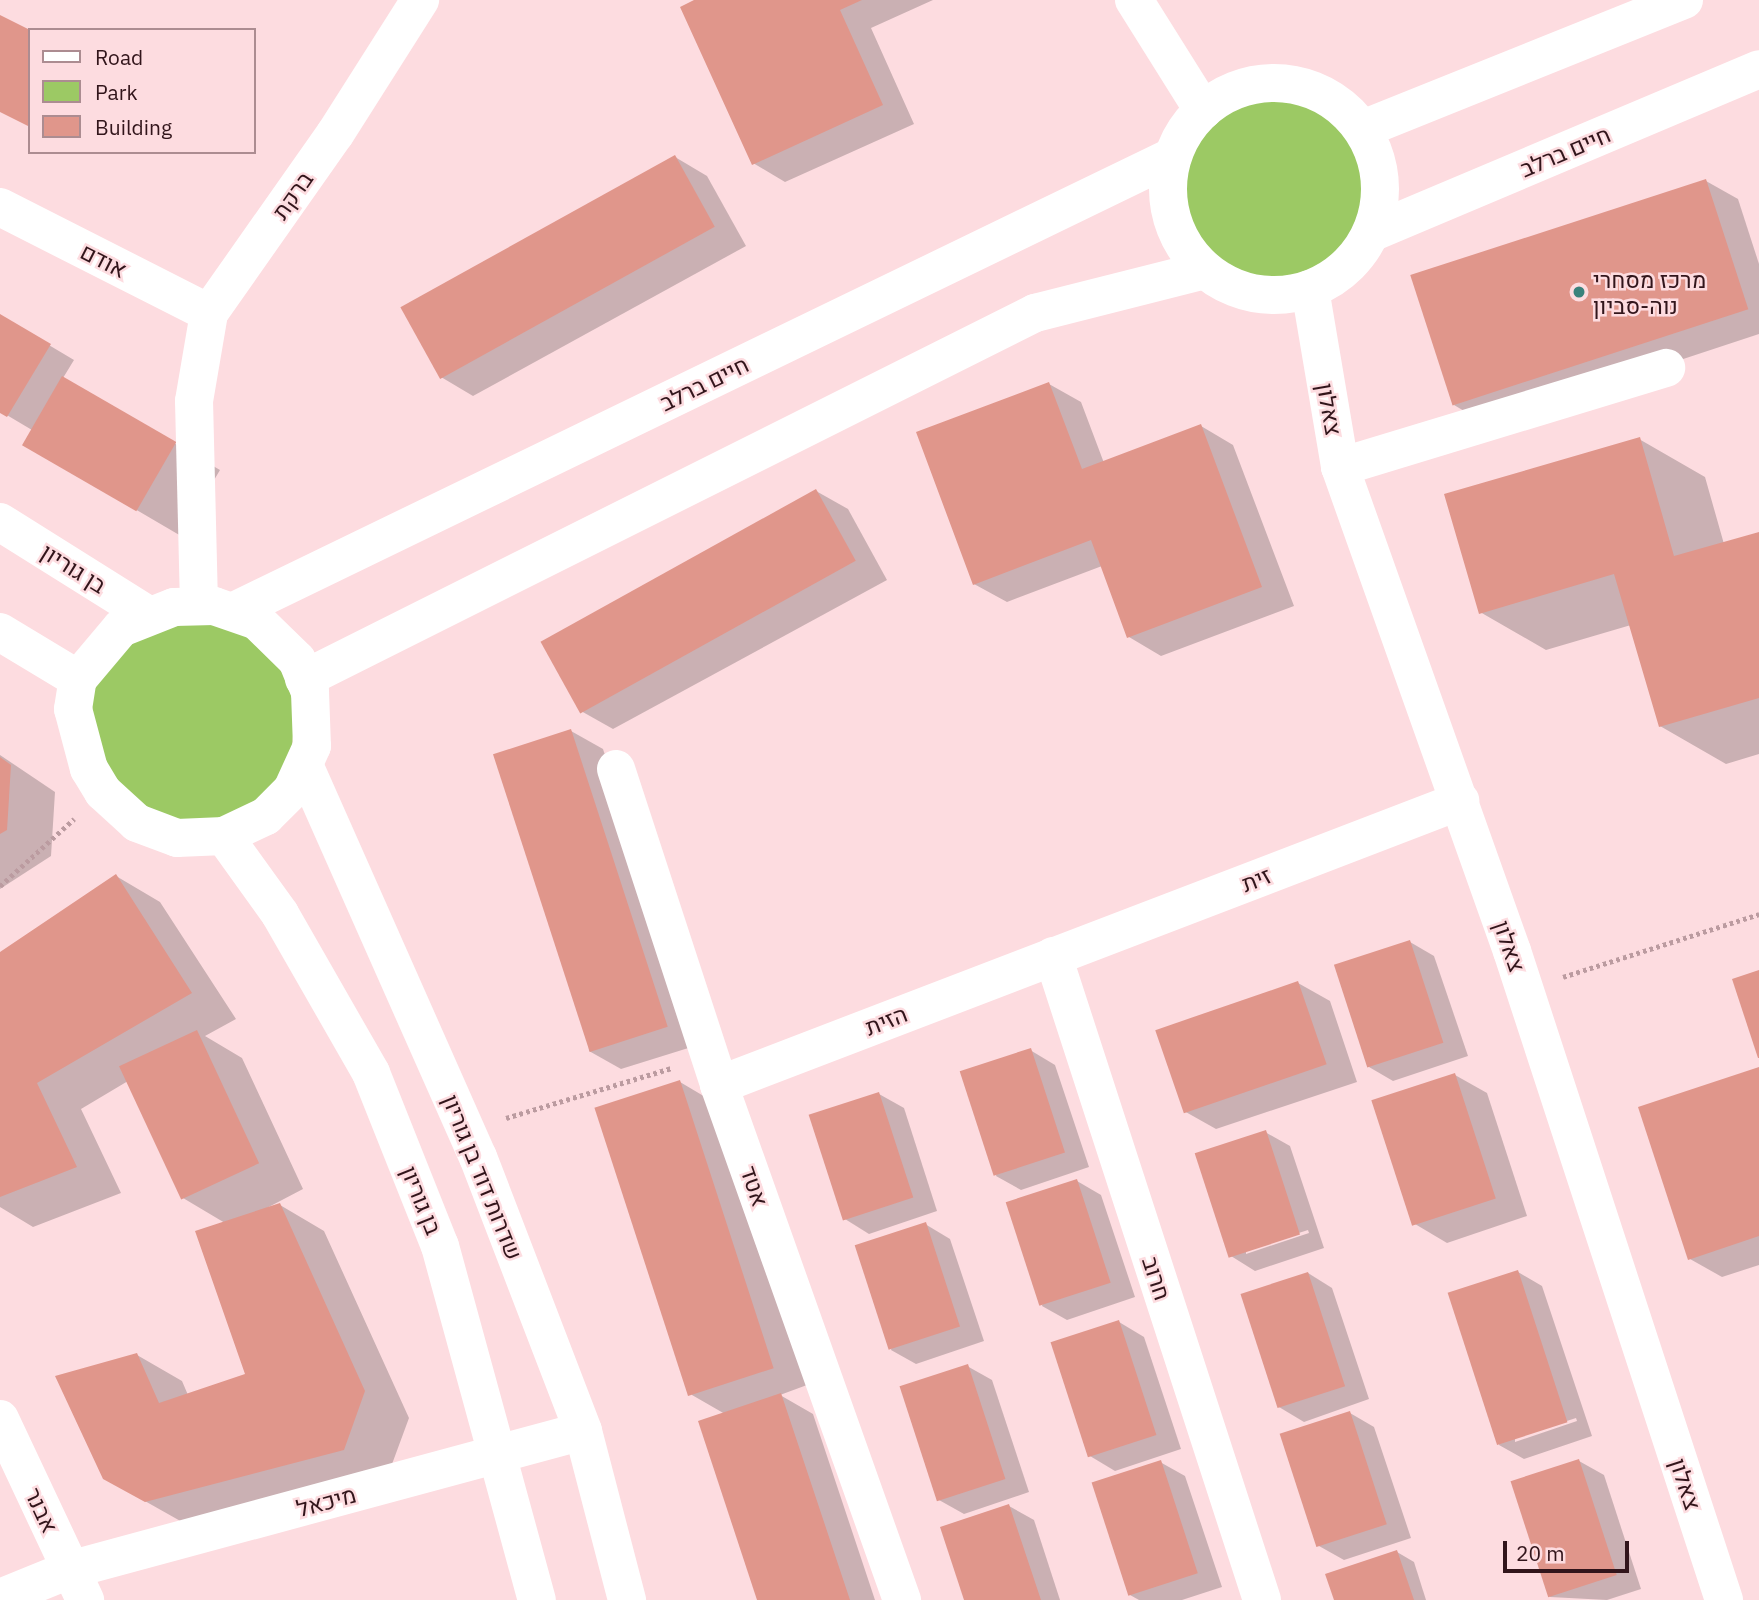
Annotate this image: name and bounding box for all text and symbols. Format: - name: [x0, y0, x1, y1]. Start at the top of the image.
- legend: [28, 28, 256, 154]
- text: Road: [95, 43, 143, 71]
- text: Park: [95, 78, 138, 106]
- text: Building: [95, 113, 172, 141]
- street label: חיים ברלב: [1516, 120, 1614, 182]
- street label: ברקת: [266, 166, 318, 224]
- street label: אודם: [76, 237, 132, 283]
- place label: מרכז מסחרי נוה-סביון: [1593, 265, 1706, 319]
- marker: מרכז מסחרי נוה-סביון: [1571, 284, 1587, 300]
- street label: חיים ברלב: [655, 350, 753, 416]
- street label: צאלון: [1312, 381, 1348, 437]
- street label: בן גוריון: [36, 537, 112, 599]
- street label: זית: [1237, 861, 1275, 897]
- street label: צאלון: [1488, 917, 1532, 975]
- street label: הזית: [861, 999, 911, 1041]
- street label: שדרות דוד בן גוריון: [437, 1090, 529, 1264]
- street label: בן גוריון: [396, 1162, 448, 1238]
- street label: אטד: [735, 1162, 775, 1210]
- street label: חרוב: [1137, 1253, 1177, 1303]
- street label: צאלון: [1665, 1455, 1707, 1513]
- street label: מיכאל: [293, 1480, 359, 1522]
- street label: אבנר: [20, 1483, 64, 1537]
- scale bar: [1507, 1526, 1633, 1570]
- text: 20 m: [1516, 1539, 1565, 1567]

